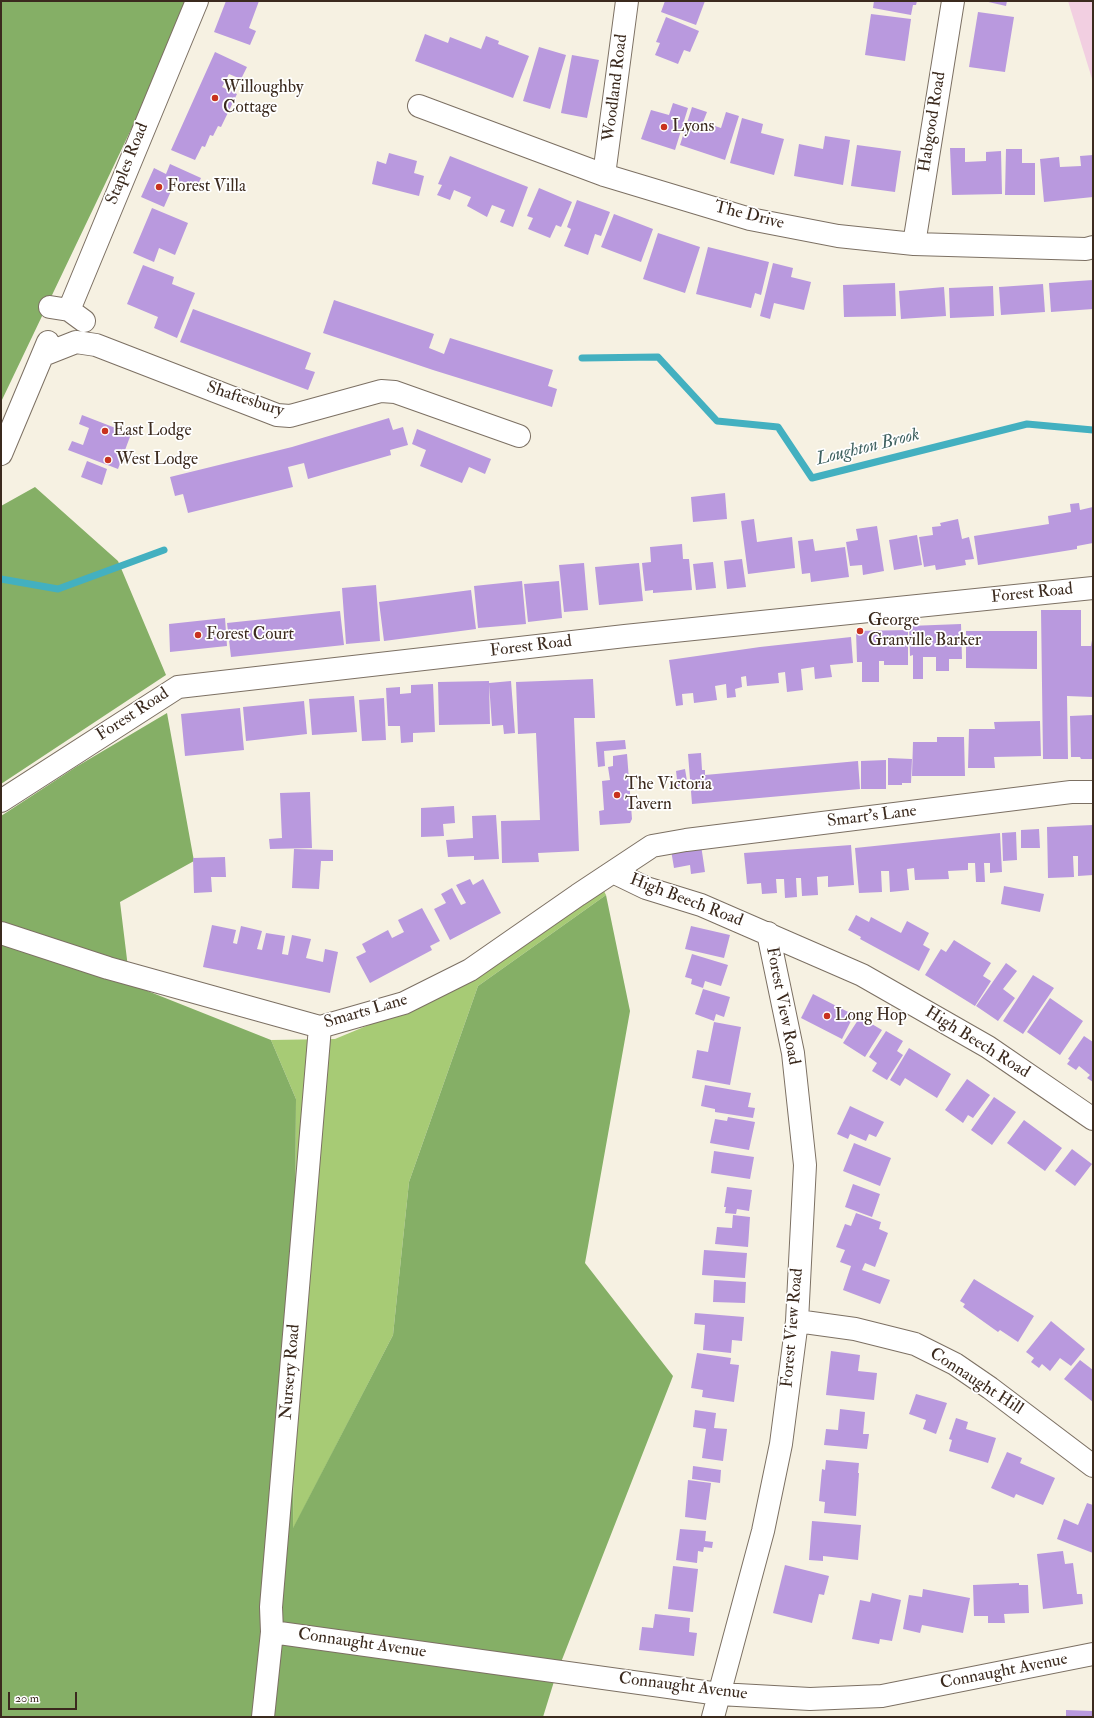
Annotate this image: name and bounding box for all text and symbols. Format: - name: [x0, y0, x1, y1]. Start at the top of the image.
- street label: Woodland Road: [599, 33, 633, 143]
- street label: Habgood Road: [915, 70, 951, 174]
- place label: Willoughby Cottage: [223, 78, 303, 118]
- marker: Willoughby Cottage: [210, 93, 220, 103]
- place label: Lyons: [672, 117, 714, 137]
- street label: Staples Road: [102, 120, 154, 208]
- marker: Lyons: [659, 122, 669, 132]
- place label: Forest Villa: [167, 177, 246, 197]
- marker: Forest Villa: [154, 182, 164, 192]
- street label: The Drive: [712, 197, 786, 235]
- street label: Shaftesbury: [204, 378, 286, 422]
- place label: East Lodge: [113, 421, 192, 441]
- water label: Loughton Brook: [814, 425, 922, 471]
- marker: East Lodge: [100, 426, 110, 436]
- place label: West Lodge: [116, 450, 198, 470]
- marker: West Lodge: [103, 455, 113, 465]
- street label: Forest Road: [990, 580, 1074, 608]
- place label: George Granville Barker: [868, 611, 981, 651]
- place label: Forest Court: [206, 625, 294, 645]
- marker: George Granville Barker: [855, 626, 865, 636]
- marker: Forest Court: [193, 630, 203, 640]
- street label: Forest Road: [489, 632, 573, 662]
- street label: Forest Road: [93, 684, 173, 746]
- place label: The Victoria Tavern: [625, 775, 712, 815]
- marker: The Victoria Tavern: [612, 790, 622, 800]
- street label: Smart's Lane: [826, 801, 918, 833]
- street label: High Beech Road: [627, 870, 745, 932]
- street label: Forest View Road: [761, 945, 803, 1067]
- street label: Smarts Lane: [322, 990, 410, 1034]
- street label: High Beech Road: [921, 1003, 1033, 1083]
- place label: Long Hop: [835, 1006, 907, 1026]
- marker: Long Hop: [822, 1011, 832, 1021]
- street label: Forest View Road: [778, 1267, 808, 1389]
- street label: Nursery Road: [277, 1323, 305, 1421]
- street label: Connaught Hill: [925, 1344, 1027, 1420]
- street label: Connaught Avenue: [296, 1625, 428, 1663]
- street label: Connaught Avenue: [939, 1650, 1069, 1694]
- street label: Connaught Avenue: [618, 1669, 748, 1705]
- scale bar: [10, 1684, 79, 1710]
- text: 20 m: [15, 1691, 39, 1706]

